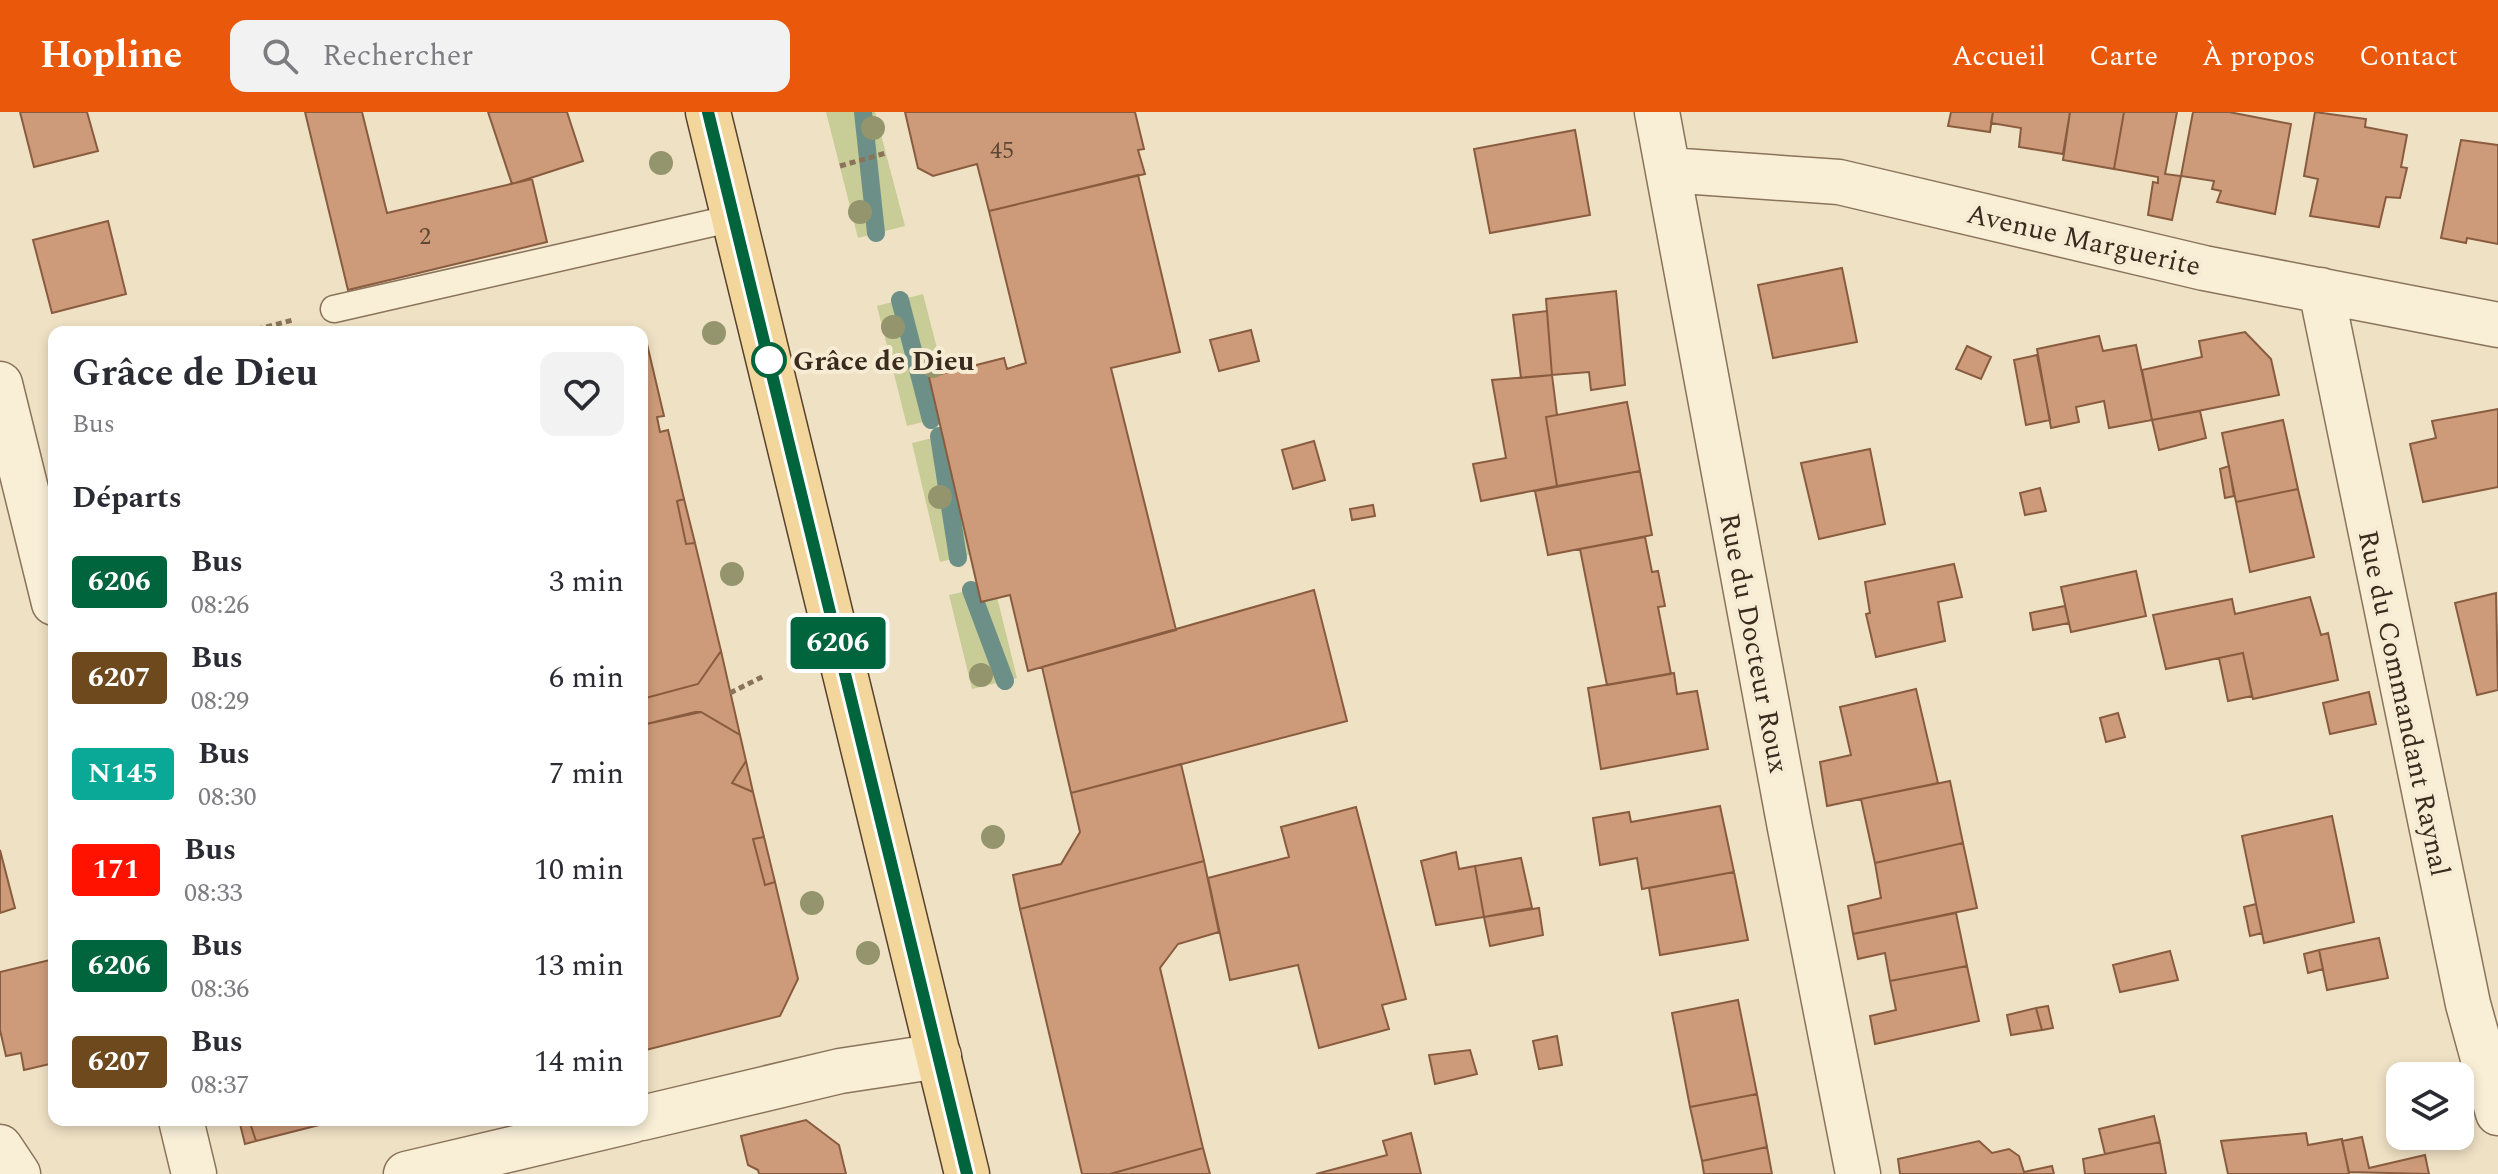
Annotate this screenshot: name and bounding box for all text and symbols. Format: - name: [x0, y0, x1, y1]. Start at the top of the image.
- search box: [230, 20, 790, 92]
- text: Hopline: [40, 27, 182, 85]
- text: Rechercher: [322, 33, 473, 79]
- icon: search: [258, 34, 302, 78]
- text: Accueil: [1952, 35, 2045, 78]
- text: Carte: [2089, 35, 2158, 78]
- text: À propos: [2202, 35, 2315, 78]
- text: Contact: [2359, 35, 2458, 78]
- house number: 45: [990, 133, 1014, 169]
- street label: Avenue Marguerite: [1962, 193, 2205, 288]
- house number: 2: [419, 219, 431, 255]
- place label: Grâce de Dieu: [793, 340, 975, 383]
- marker: Grâce de Dieu: [752, 343, 786, 377]
- text: Grâce de Dieu: [72, 345, 318, 403]
- button: heart: [540, 352, 624, 436]
- text: Bus: [72, 404, 115, 444]
- text: Départs: [72, 475, 182, 521]
- street label: Rue du Docteur Roux: [1707, 510, 1800, 777]
- street label: Rue du Commandant Raynal: [2346, 526, 2461, 880]
- text: Bus: [191, 539, 243, 585]
- text: 3 min: [549, 559, 624, 605]
- text: 6206: [88, 560, 151, 603]
- text: 08:26: [191, 585, 249, 625]
- line badge: 6206: [782, 617, 894, 669]
- text: 6206: [807, 621, 869, 664]
- text: Bus: [191, 635, 243, 681]
- text: 6 min: [549, 655, 624, 701]
- text: 6207: [88, 656, 151, 699]
- text: 08:29: [191, 681, 249, 721]
- text: Bus: [198, 731, 250, 777]
- text: 7 min: [549, 751, 624, 797]
- text: N145: [88, 752, 158, 795]
- text: 08:30: [198, 777, 257, 817]
- text: Bus: [184, 827, 236, 873]
- text: 10 min: [534, 847, 624, 893]
- text: 171: [92, 848, 140, 891]
- text: 08:33: [184, 873, 243, 913]
- text: Bus: [191, 923, 243, 969]
- text: 13 min: [534, 943, 624, 989]
- text: 6206: [88, 944, 151, 987]
- text: 08:36: [191, 969, 249, 1009]
- text: Bus: [191, 1019, 243, 1065]
- text: 14 min: [534, 1039, 624, 1085]
- text: 6207: [88, 1040, 151, 1083]
- map controls: [2386, 1062, 2474, 1150]
- button: layers: [2386, 1062, 2474, 1150]
- text: 08:37: [191, 1065, 249, 1105]

